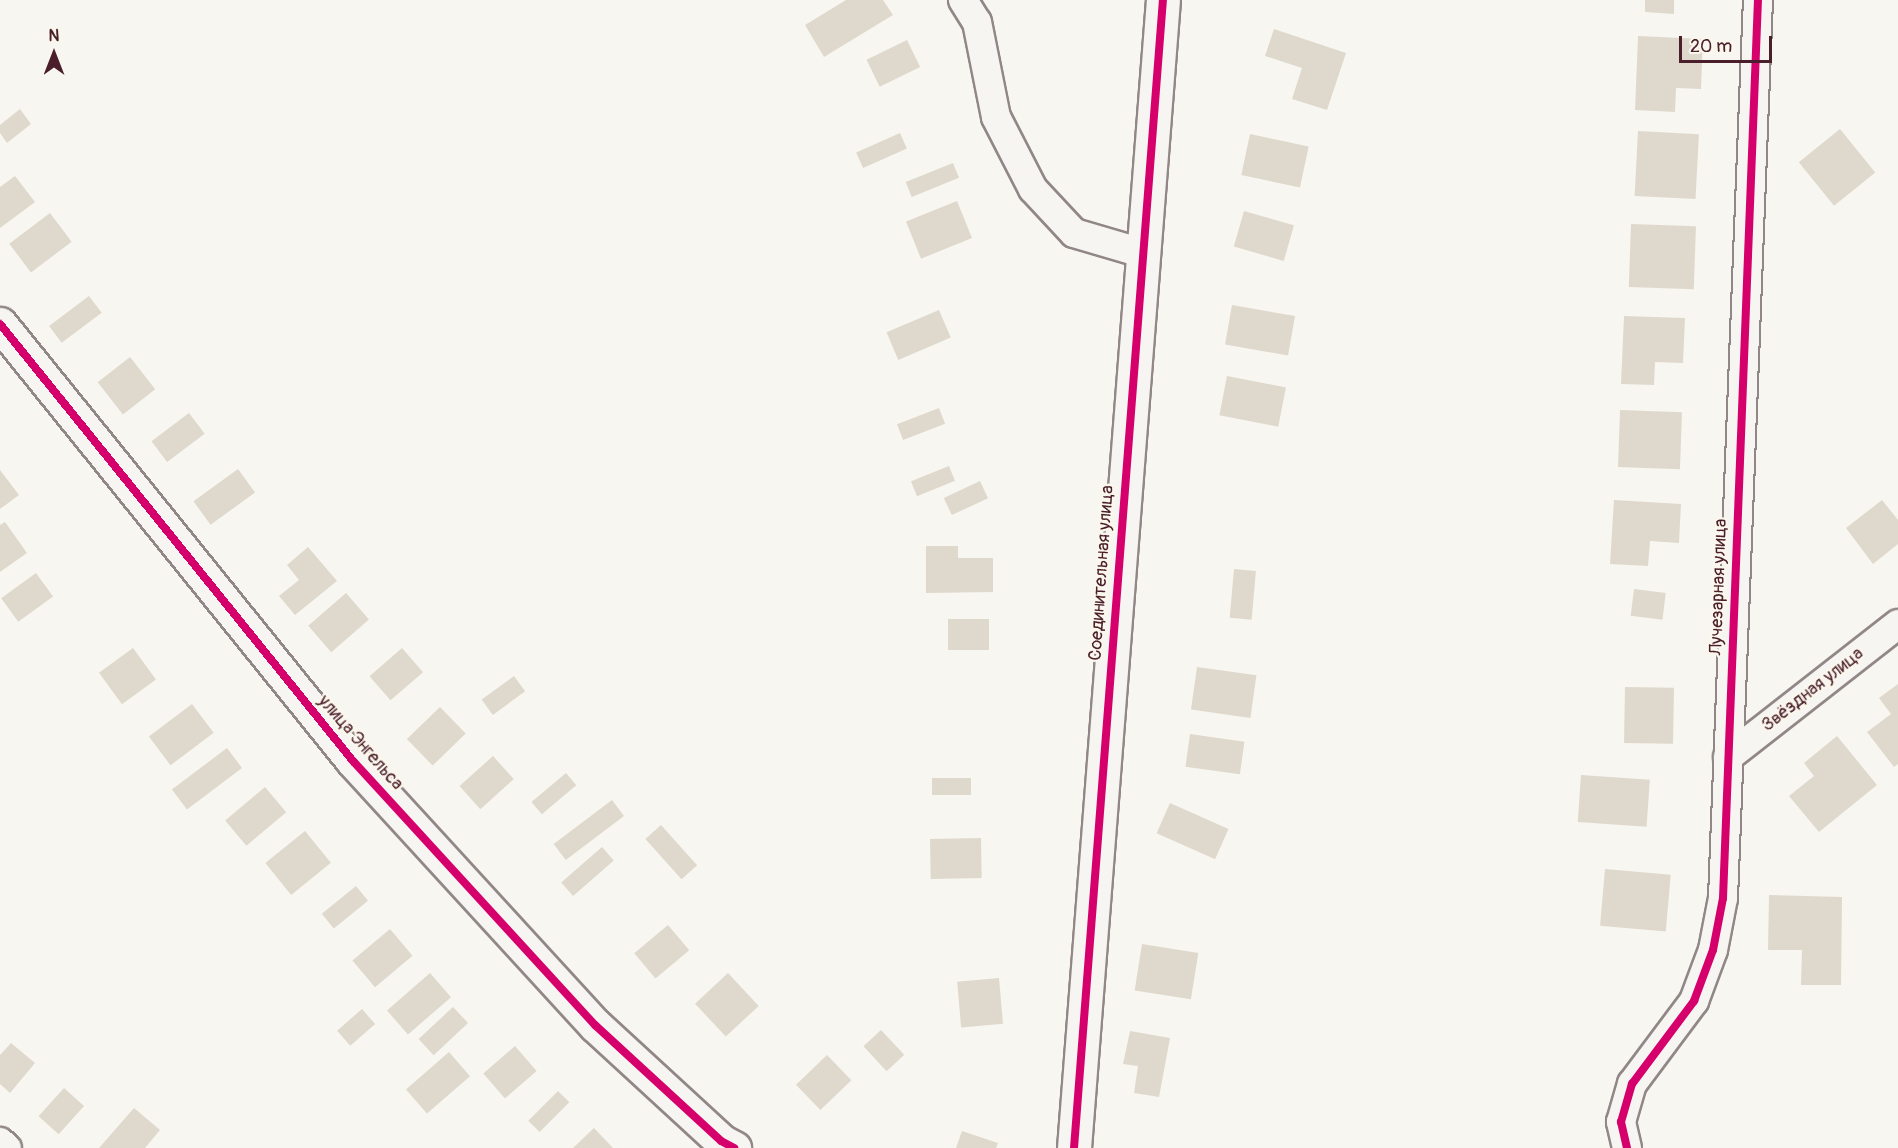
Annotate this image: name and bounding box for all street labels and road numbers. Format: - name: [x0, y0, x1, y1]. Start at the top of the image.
- street label: Соединительная улица: [1085, 485, 1119, 661]
- street label: Лучезарная улица: [1706, 518, 1732, 656]
- street label: Звёздная улица: [1758, 644, 1868, 736]
- street label: улица Энгельса: [313, 691, 407, 795]

